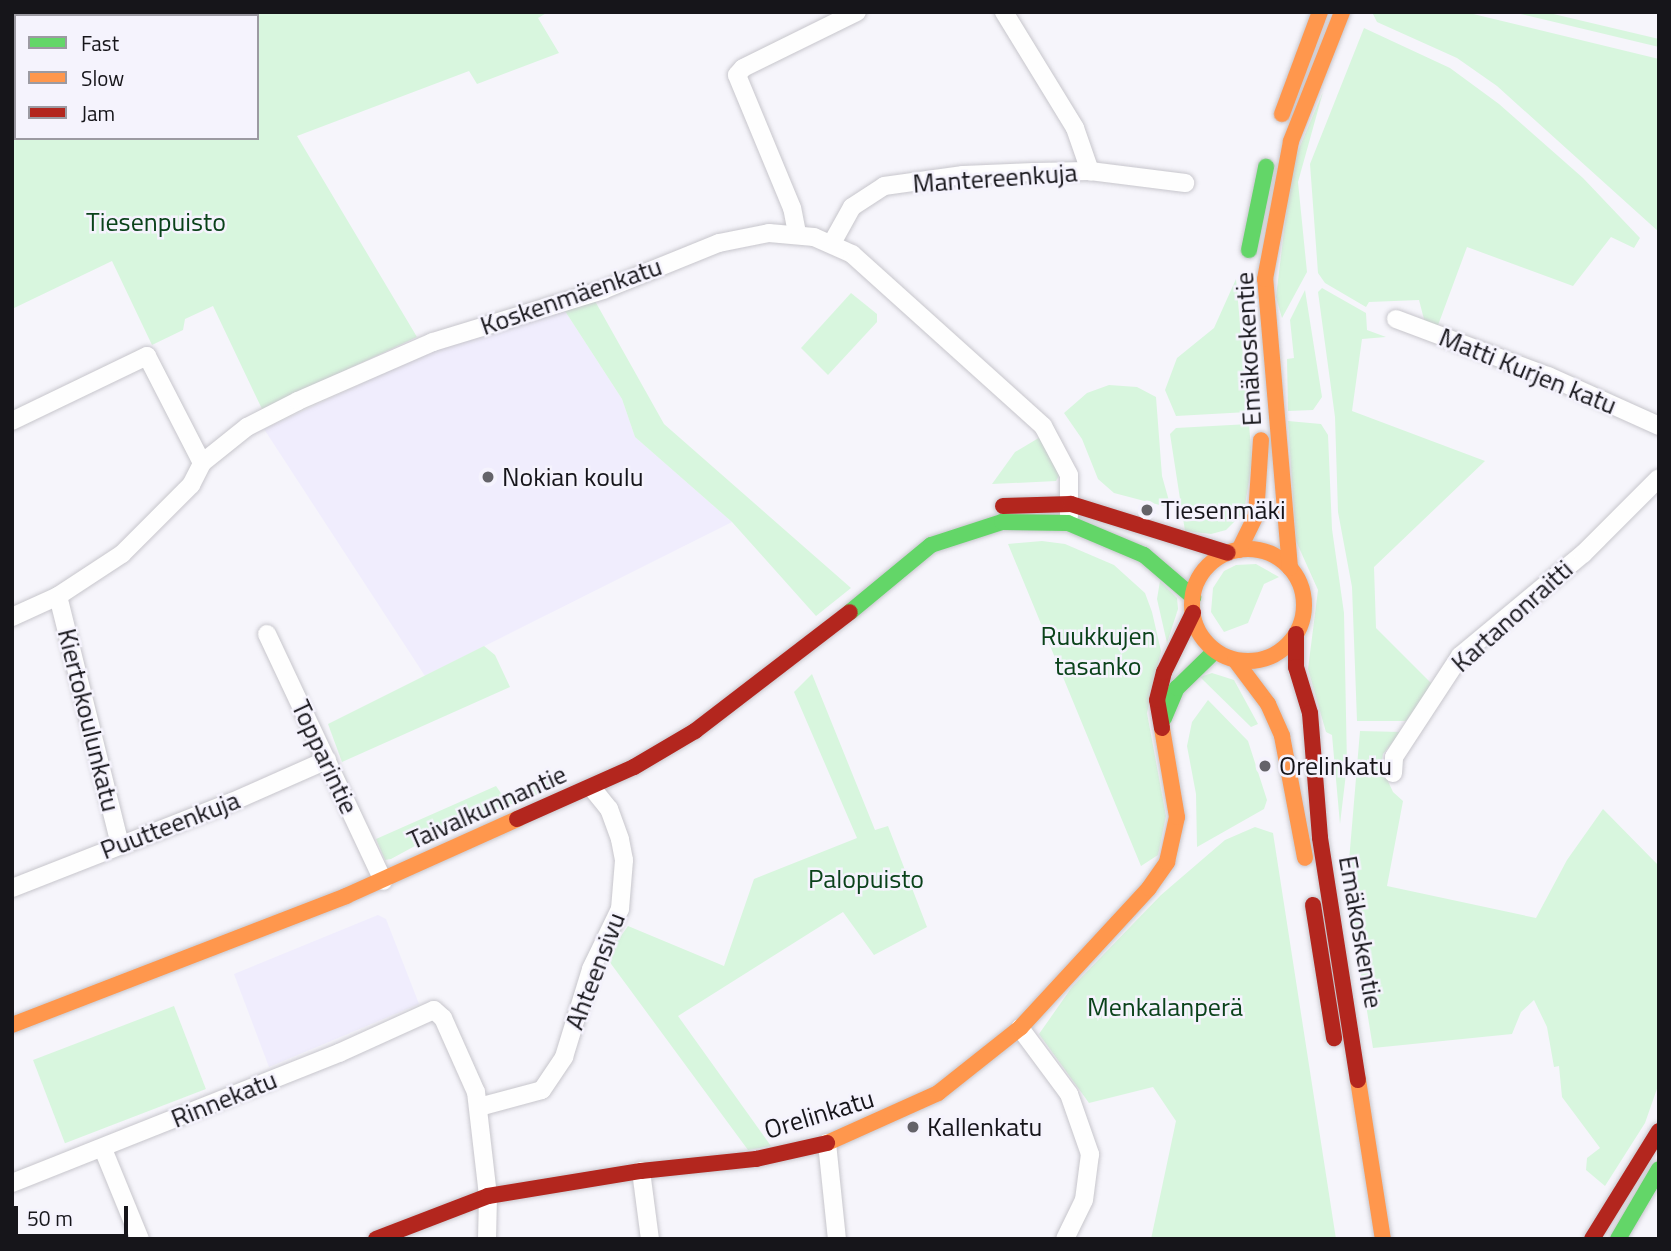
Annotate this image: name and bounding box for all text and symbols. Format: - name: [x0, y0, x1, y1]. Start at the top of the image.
- legend: [14, 14, 259, 140]
- text: Fast: [81, 27, 119, 59]
- text: Slow: [81, 62, 124, 94]
- text: Jam: [81, 97, 115, 129]
- street label: Mantereenkuja: [912, 157, 1078, 199]
- park label: Tiesenpuisto: [86, 206, 226, 238]
- street label: Koskenmäenkatu: [476, 250, 666, 342]
- street label: Emäkoskentie: [1228, 271, 1268, 427]
- street label: Matti Kurjen katu: [1435, 321, 1621, 421]
- place label: Nokian koulu: [502, 461, 643, 493]
- marker: Nokian koulu: [480, 469, 496, 485]
- place label: Tiesenmäki: [1161, 494, 1286, 526]
- marker: Tiesenmäki: [1139, 502, 1155, 518]
- street label: Kartanonraitti: [1445, 553, 1579, 679]
- park label: Ruukkujen tasanko: [1040, 620, 1156, 682]
- street label: Kiertokoulunkatu: [51, 625, 127, 815]
- street label: Topparintie: [285, 695, 365, 819]
- place label: Orelinkatu: [1279, 750, 1392, 782]
- street label: Taivalkunnantie: [403, 758, 571, 856]
- marker: Orelinkatu: [1257, 758, 1273, 774]
- street label: Puutteenkuja: [96, 784, 244, 866]
- street label: Emäkoskentie: [1332, 853, 1390, 1011]
- park label: Palopuisto: [808, 863, 924, 895]
- street label: Ahteensivu: [558, 908, 632, 1034]
- park label: Menkalanperä: [1087, 991, 1243, 1023]
- street label: Rinnekatu: [167, 1064, 281, 1134]
- street label: Orelinkatu: [760, 1083, 878, 1145]
- place label: Kallenkatu: [927, 1111, 1042, 1143]
- marker: Kallenkatu: [905, 1119, 921, 1135]
- scale bar: [18, 1192, 131, 1236]
- text: 50 m: [27, 1202, 73, 1234]

